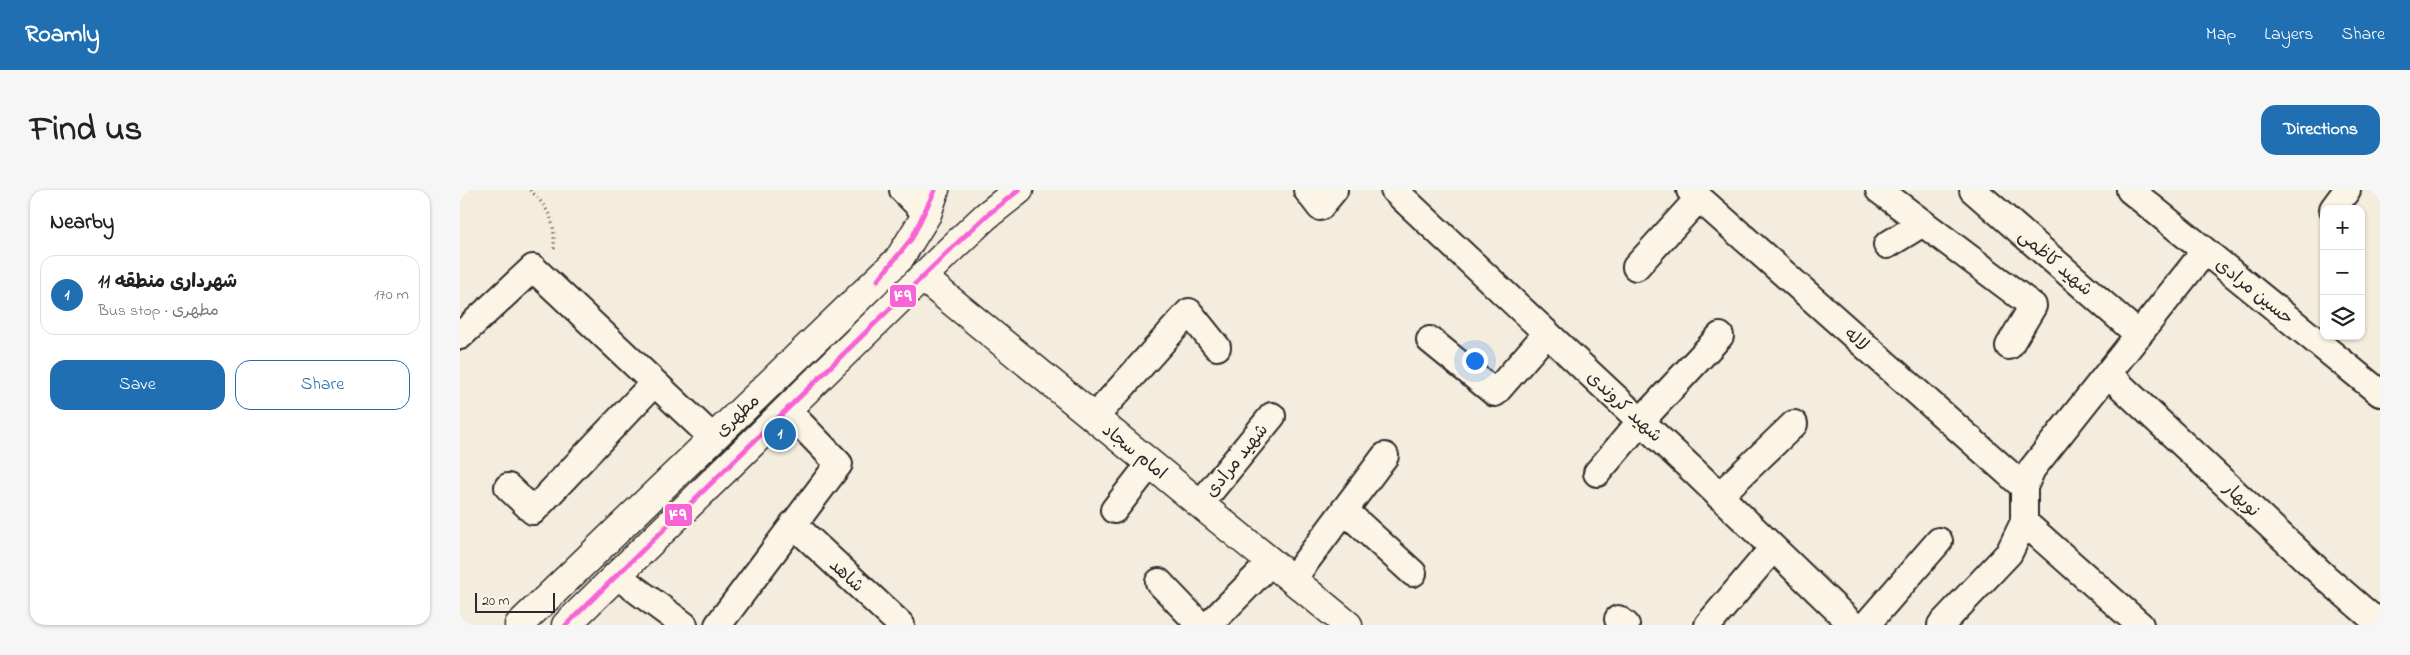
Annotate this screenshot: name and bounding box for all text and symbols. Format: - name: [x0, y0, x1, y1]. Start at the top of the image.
- text: Roamly: [25, 18, 100, 53]
- text: Map: [2206, 22, 2236, 48]
- text: Layers: [2264, 22, 2314, 48]
- text: Share: [2342, 22, 2385, 48]
- text: Find us: [30, 105, 142, 156]
- button: Directions: [2261, 105, 2380, 155]
- map controls: [2320, 205, 2365, 340]
- button: +: [2320, 205, 2365, 250]
- text: Nearby: [50, 208, 114, 238]
- street label: شهید کاظمی: [2012, 224, 2098, 303]
- button: −: [2320, 250, 2365, 295]
- street label: حسین مرادی: [2209, 253, 2299, 332]
- text: شهرداری منطقه 11: [98, 269, 237, 296]
- text: 1: [64, 283, 70, 307]
- text: 170 m: [374, 283, 409, 307]
- line badge: ۴۹: [889, 284, 917, 308]
- text: ۴۹: [893, 287, 913, 308]
- button: layers: [2320, 295, 2365, 340]
- text: Bus stop · مطهری: [98, 299, 219, 323]
- street label: لاله: [1838, 322, 1874, 359]
- your location: [1462, 348, 1488, 374]
- button: Save: [50, 360, 225, 410]
- button: Share: [235, 360, 410, 410]
- street label: شهید کروندی: [1580, 365, 1667, 449]
- street label: مطهری: [710, 389, 767, 444]
- pin: 1: [764, 415, 796, 453]
- street label: امام سجاد: [1096, 418, 1172, 487]
- street label: شهید مرادی: [1200, 419, 1276, 504]
- street label: نوبهار: [2216, 476, 2265, 524]
- line badge: ۴۹: [664, 503, 693, 527]
- text: ۴۹: [668, 506, 688, 527]
- street label: شاهد: [822, 553, 869, 599]
- scale bar: [475, 590, 555, 613]
- text: 20 m: [482, 591, 509, 612]

